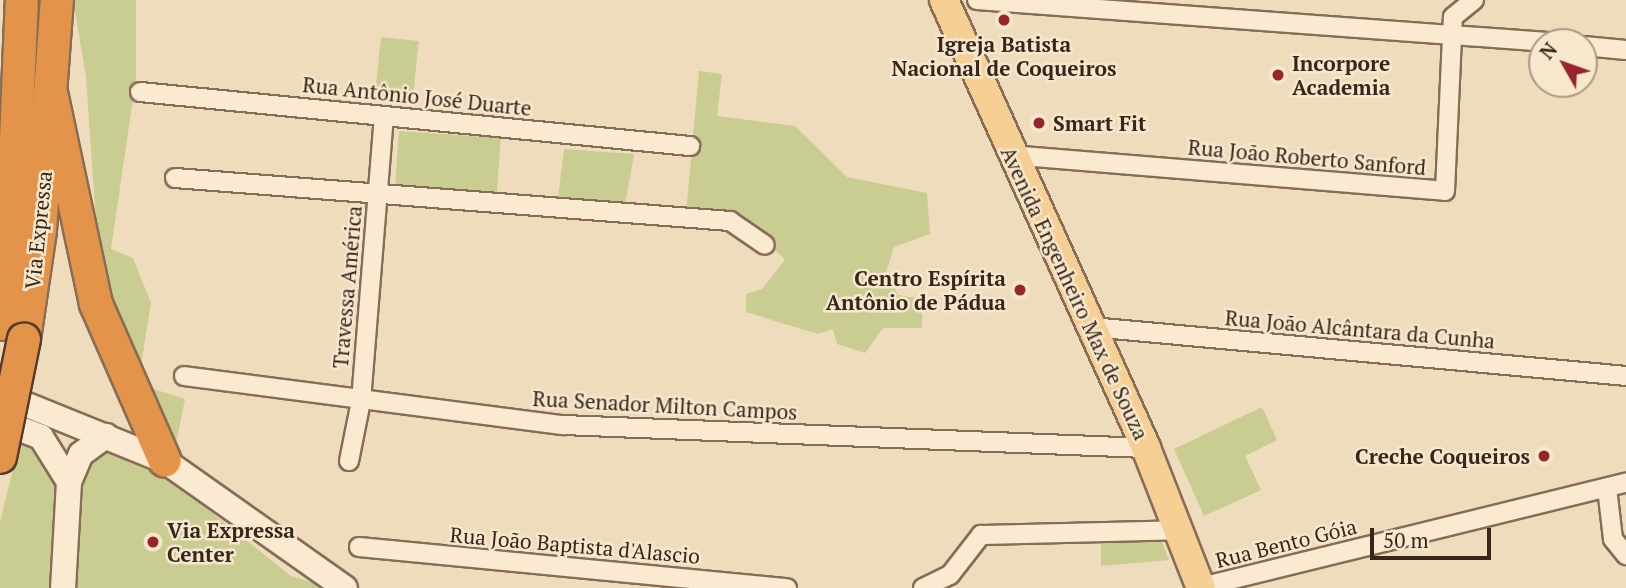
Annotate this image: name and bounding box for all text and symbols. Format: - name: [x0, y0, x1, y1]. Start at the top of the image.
- marker: Igreja Batista Nacional de Coqueiros: [996, 12, 1012, 28]
- north arrow: [1528, 28, 1598, 98]
- place label: Igreja Batista Nacional de Coqueiros: [891, 31, 1117, 81]
- text: N: [1534, 37, 1562, 64]
- place label: Incorpore Academia: [1292, 50, 1390, 100]
- marker: Incorpore Academia: [1270, 67, 1286, 83]
- street label: Rua Antônio José Duarte: [301, 71, 533, 121]
- place label: Smart Fit: [1053, 110, 1146, 136]
- marker: Smart Fit: [1031, 115, 1047, 131]
- street label: Rua João Roberto Sanford: [1187, 134, 1427, 180]
- street label: Avenida Engenheiro Max de Souza: [996, 142, 1154, 444]
- street label: Via Expressa: [19, 170, 57, 290]
- street label: Travessa América: [327, 204, 367, 370]
- place label: Centro Espírita Antônio de Pádua: [826, 265, 1006, 315]
- marker: Centro Espírita Antônio de Pádua: [1012, 282, 1028, 298]
- street label: Rua João Alcântara da Cunha: [1224, 305, 1496, 353]
- street label: Rua Senador Milton Campos: [532, 385, 798, 425]
- place label: Creche Coqueiros: [1355, 443, 1530, 469]
- marker: Creche Coqueiros: [1536, 448, 1552, 464]
- street label: Rua Bento Góia: [1213, 513, 1359, 573]
- scale bar: [1374, 514, 1495, 558]
- place label: Via Expressa Center: [167, 517, 295, 567]
- street label: Rua João Baptista d'Alascio: [449, 522, 701, 568]
- text: 50 m: [1383, 526, 1429, 554]
- marker: Via Expressa Center: [145, 534, 161, 550]

